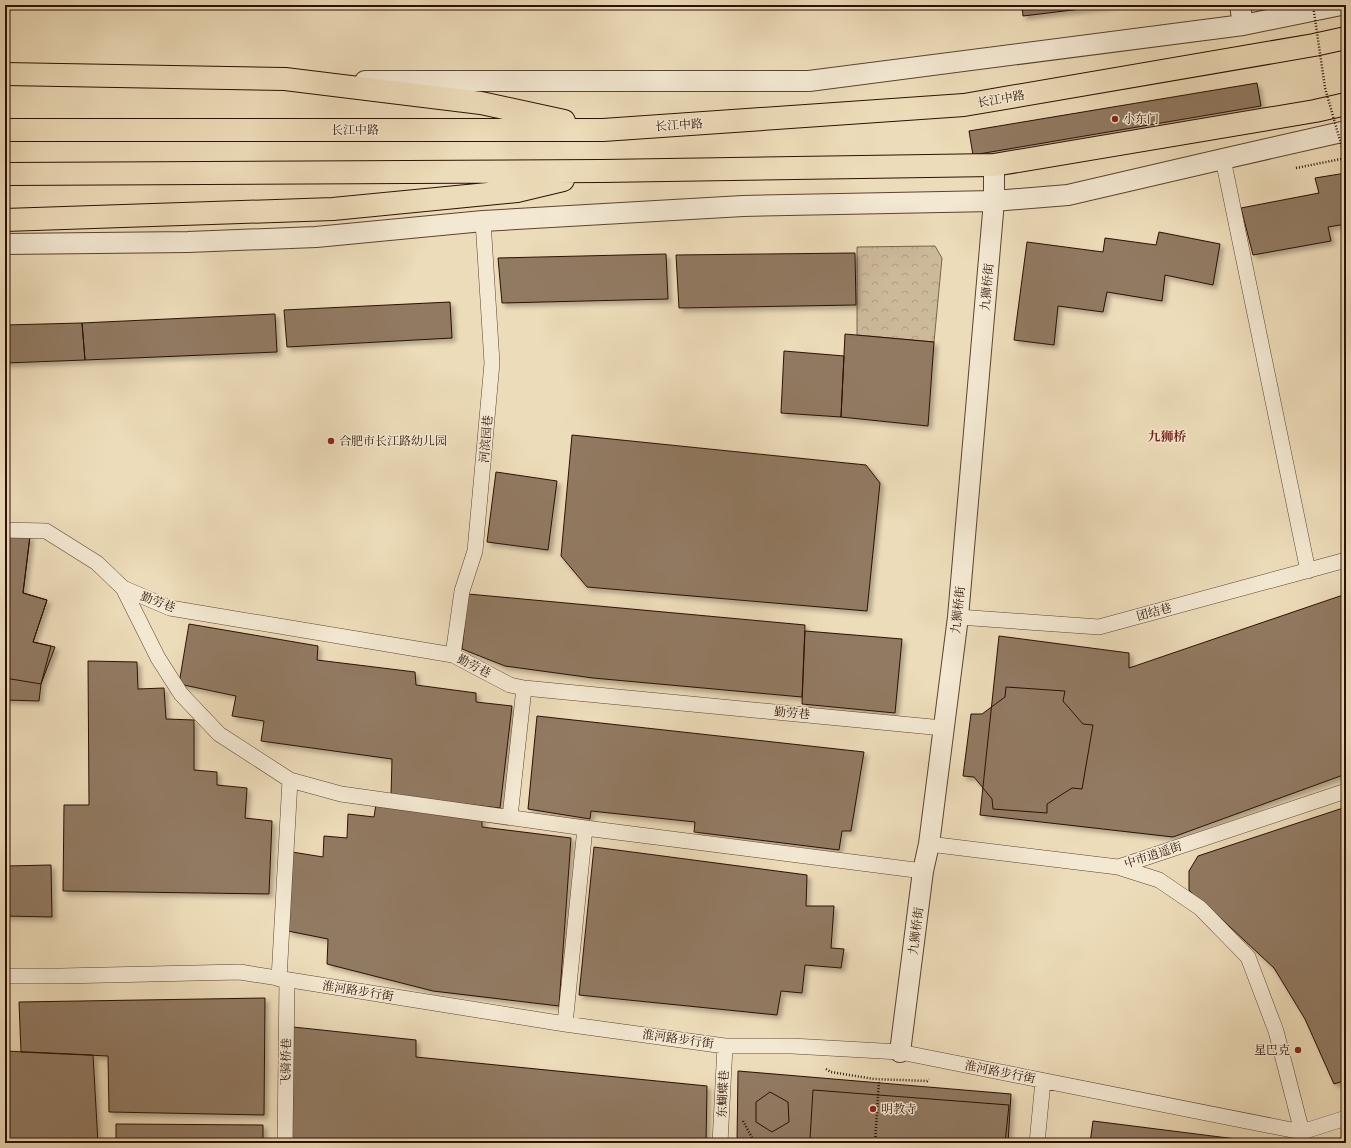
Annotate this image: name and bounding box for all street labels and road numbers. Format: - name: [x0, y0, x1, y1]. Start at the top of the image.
- street label: 长江中路: [976, 88, 1026, 110]
- street label: 长江中路: [655, 116, 703, 134]
- street label: 长江中路: [331, 123, 379, 137]
- street label: 九狮桥街: [978, 261, 996, 312]
- street label: 河滨园巷: [477, 414, 495, 464]
- street label: 九狮桥街: [949, 584, 968, 635]
- street label: 勤劳巷: [139, 589, 177, 615]
- street label: 团结巷: [1135, 601, 1173, 623]
- street label: 勤劳巷: [455, 652, 493, 680]
- street label: 勤劳巷: [773, 704, 811, 722]
- street label: 中市逍遥街: [1122, 839, 1185, 871]
- street label: 九狮桥街: [906, 905, 926, 956]
- street label: 淮河路步行街: [321, 978, 396, 1004]
- street label: 淮河路步行街: [641, 1027, 716, 1051]
- street label: 飞骑桥巷: [279, 1038, 293, 1086]
- street label: 淮河路步行街: [963, 1058, 1038, 1086]
- street label: 东蝴蝶巷: [715, 1070, 731, 1118]

